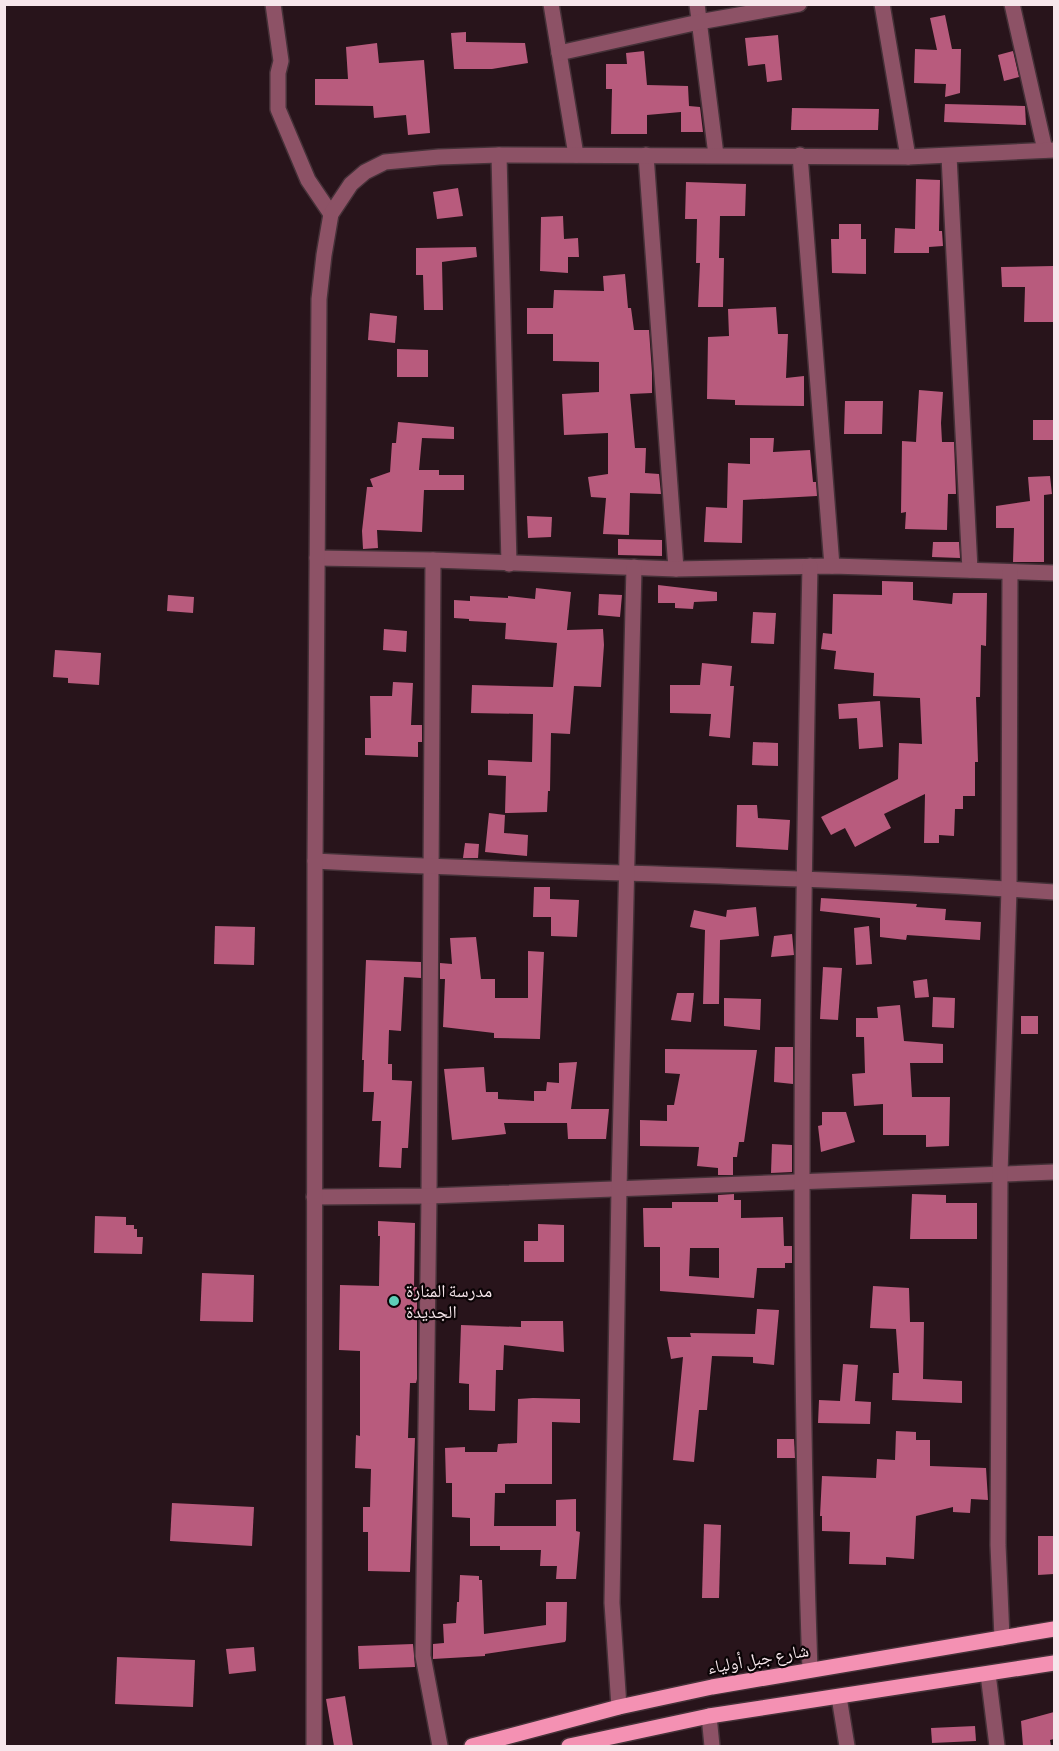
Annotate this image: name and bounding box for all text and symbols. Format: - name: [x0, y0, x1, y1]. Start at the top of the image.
- place label: مدرسة المنارة الجديدة: [406, 1281, 492, 1323]
- marker: مدرسة المنارة الجديدة: [387, 1294, 401, 1308]
- street label: شارع جبل أولياء: [706, 1640, 810, 1679]

